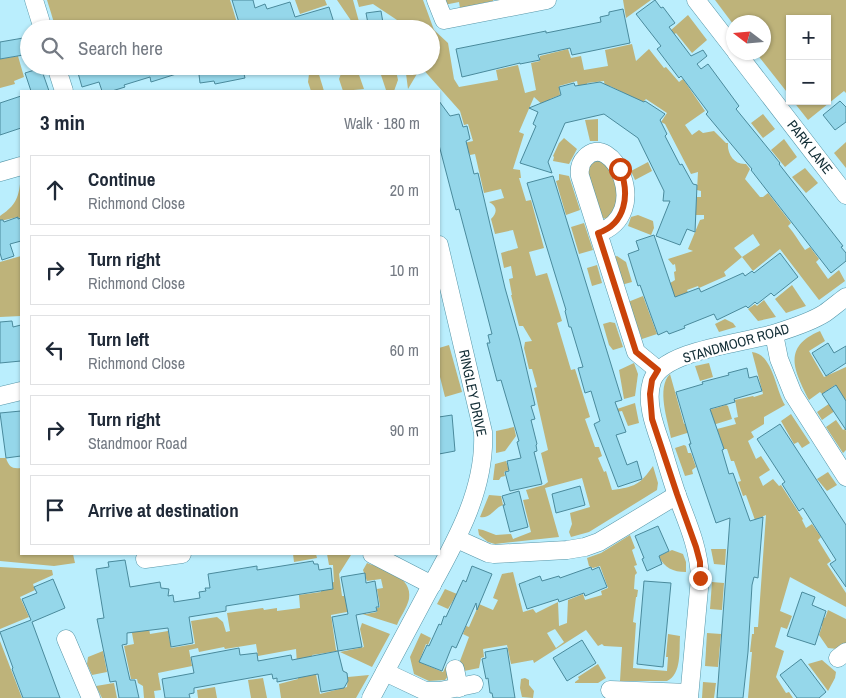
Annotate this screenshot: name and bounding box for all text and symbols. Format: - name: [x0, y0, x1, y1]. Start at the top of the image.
- north arrow: [726, 15, 771, 60]
- map controls: [786, 15, 831, 105]
- button: +: [786, 15, 831, 60]
- search box: [20, 20, 440, 75]
- icon: search: [38, 34, 66, 62]
- text: Search here: [78, 35, 163, 61]
- button: −: [786, 60, 831, 105]
- text: 3 min: [40, 108, 85, 137]
- text: Walk · 180 m: [344, 112, 420, 134]
- street label: PARK LANE: [783, 116, 837, 178]
- route start: [609, 158, 632, 181]
- text: Continue: [88, 166, 156, 192]
- icon: ahead: [41, 176, 69, 204]
- text: 20 m: [390, 179, 419, 201]
- text: Richmond Close: [88, 192, 185, 214]
- text: Turn right: [88, 246, 160, 272]
- icon: right: [41, 256, 69, 284]
- text: 10 m: [390, 259, 419, 281]
- text: Richmond Close: [88, 272, 185, 294]
- street label: STANDMOOR ROAD: [681, 319, 791, 367]
- text: Turn left: [88, 326, 149, 352]
- icon: left: [41, 336, 69, 364]
- text: 60 m: [390, 339, 419, 361]
- street label: RINGLEY DRIVE: [455, 348, 491, 438]
- text: Richmond Close: [88, 352, 185, 374]
- text: Turn right: [88, 406, 160, 432]
- icon: right: [41, 416, 69, 444]
- text: 90 m: [390, 419, 419, 441]
- text: Standmoor Road: [88, 432, 187, 454]
- icon: arrive: [41, 496, 69, 524]
- text: Arrive at destination: [88, 497, 239, 523]
- route end: [689, 567, 712, 590]

